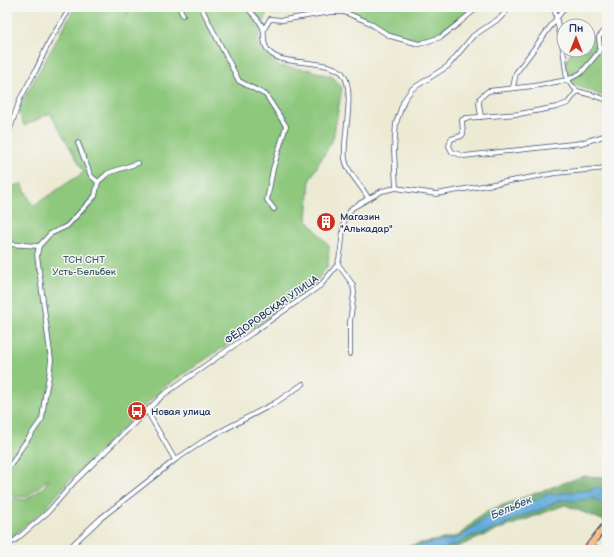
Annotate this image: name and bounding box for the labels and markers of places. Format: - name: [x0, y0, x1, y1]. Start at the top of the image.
- building icon: Магазин "Алькадар": [315, 211, 337, 233]
- place label: Магазин "Алькадар": [340, 211, 393, 235]
- bus stop icon: Новая улица: [126, 400, 148, 422]
- place label: Новая улица: [151, 406, 211, 418]

